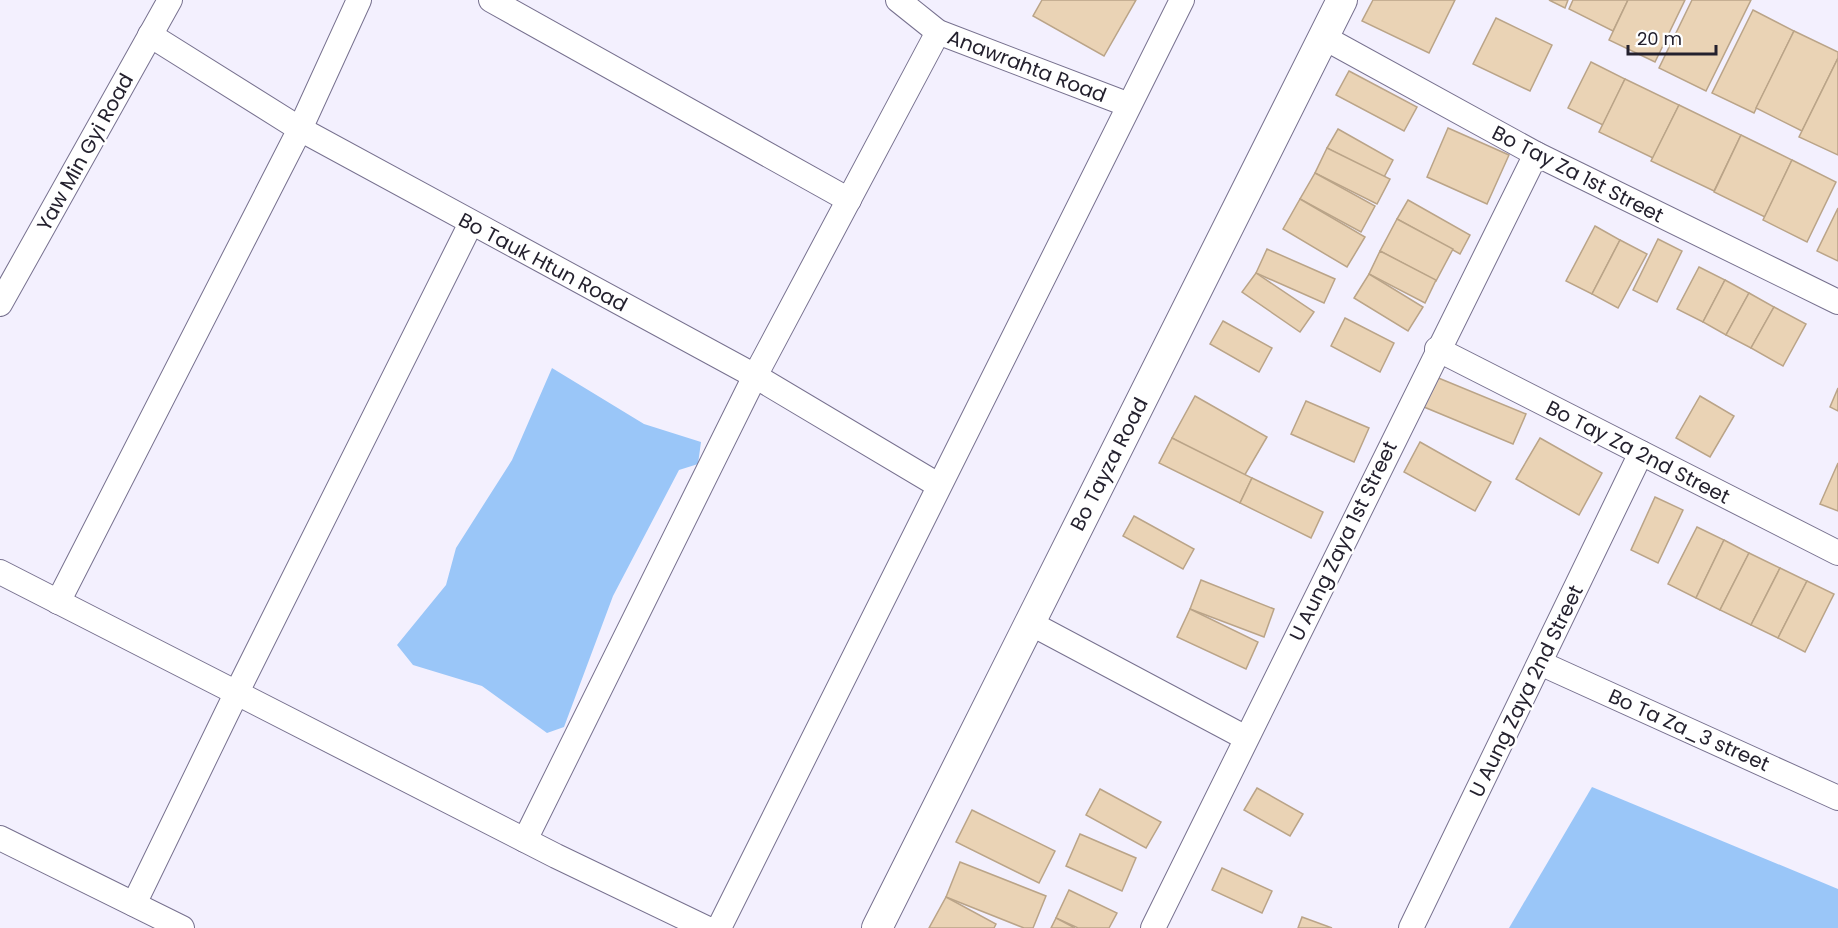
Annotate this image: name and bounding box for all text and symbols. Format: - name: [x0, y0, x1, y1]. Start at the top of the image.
- scale bar: [1628, 18, 1716, 56]
- street label: Anawrahta Road: [944, 23, 1110, 109]
- text: 20 m: [1637, 26, 1682, 51]
- street label: Yaw Min Gyi Road: [30, 68, 140, 236]
- street label: Bo Tay Za 1st Street: [1487, 119, 1669, 229]
- street label: Bo Tauk Htun Road: [454, 206, 632, 318]
- street label: Bo Tayza Road: [1063, 393, 1155, 535]
- street label: Bo Tay Za 2nd Street: [1541, 394, 1735, 510]
- street label: U Aung Zaya 1st Street: [1282, 436, 1404, 646]
- street label: U Aung Zaya 2nd Street: [1462, 580, 1590, 802]
- street label: Bo Ta Za_3 street: [1604, 682, 1774, 778]

